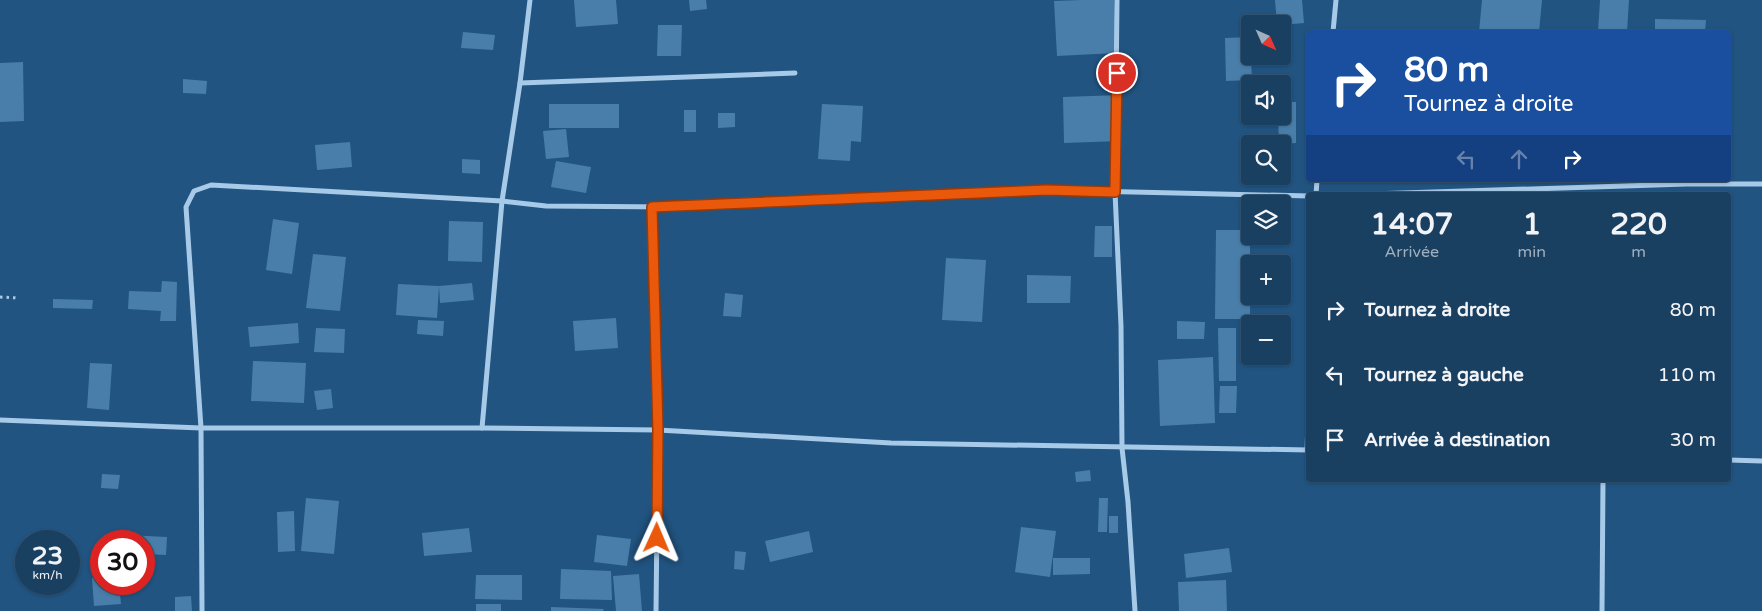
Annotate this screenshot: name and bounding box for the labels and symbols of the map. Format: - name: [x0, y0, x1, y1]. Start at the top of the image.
- north arrow: [1241, 15, 1291, 65]
- pin: [1096, 52, 1138, 94]
- position arrow: [630, 511, 682, 563]
- speed limit sign: 30: [90, 530, 155, 595]

